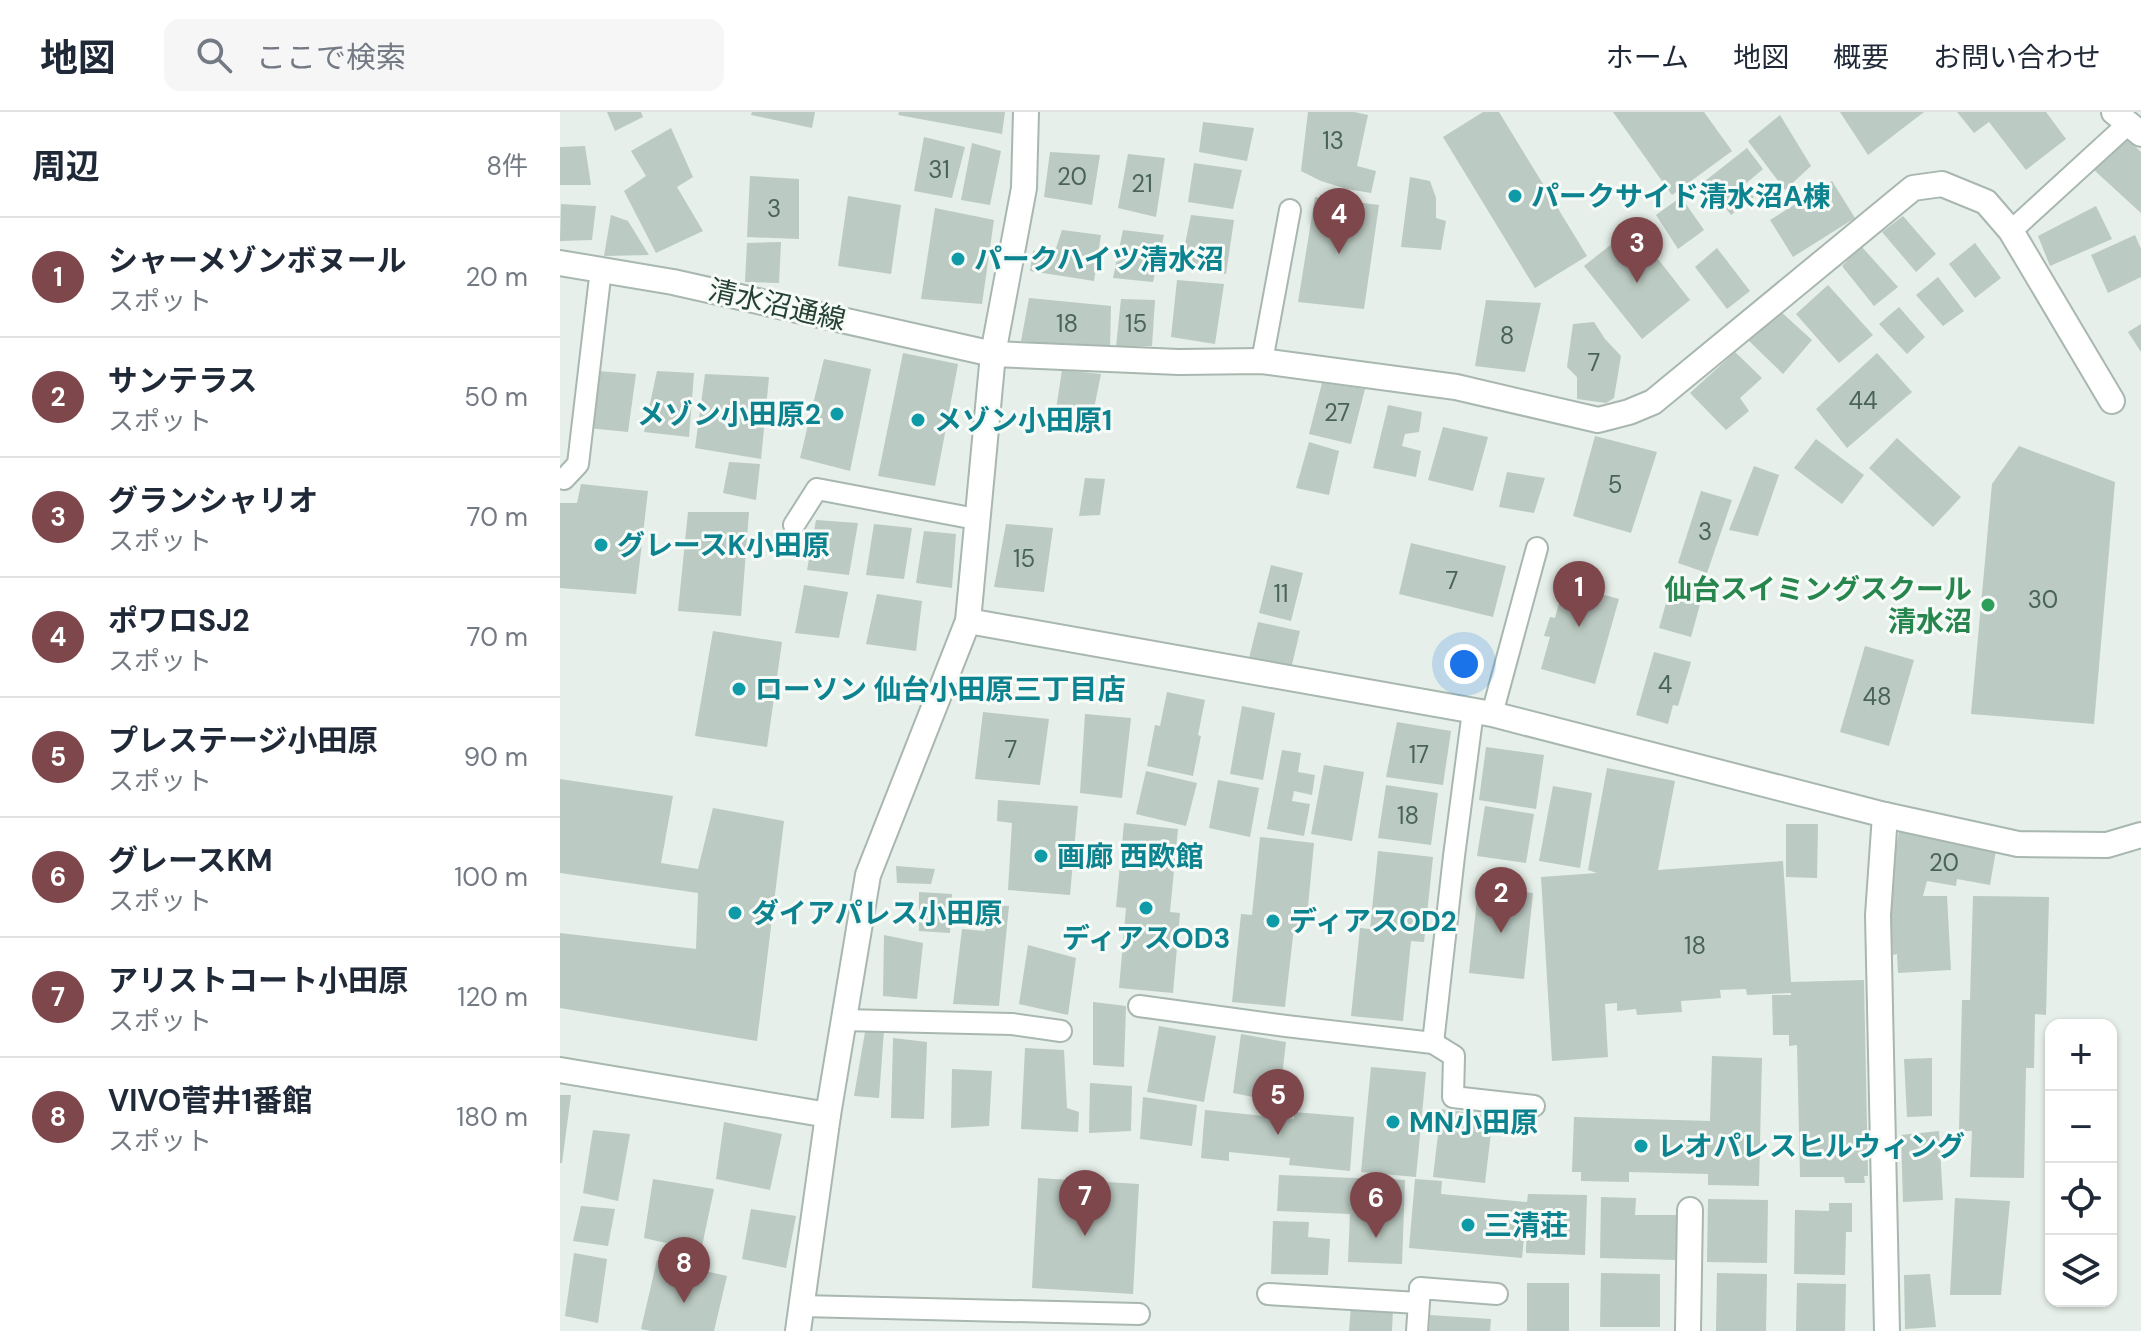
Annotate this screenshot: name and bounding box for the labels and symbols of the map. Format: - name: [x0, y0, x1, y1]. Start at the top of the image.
- house number: 13: [1322, 125, 1344, 156]
- house number: 31: [928, 154, 950, 185]
- house number: 20: [1057, 161, 1087, 192]
- house number: 21: [1131, 168, 1153, 199]
- place label: パークサイド清水沼A棟: [1531, 178, 1831, 215]
- marker: パークサイド清水沼A棟: [1506, 187, 1524, 205]
- pin: 4: [1313, 188, 1365, 254]
- house number: 3: [767, 193, 781, 224]
- pin: 3: [1611, 217, 1663, 283]
- place label: パークハイツ清水沼: [974, 241, 1224, 278]
- marker: パークハイツ清水沼: [949, 250, 967, 268]
- street label: 清水沼通線: [705, 271, 849, 339]
- house number: 18: [1056, 308, 1078, 339]
- house number: 15: [1125, 308, 1147, 339]
- house number: 8: [1500, 320, 1514, 351]
- house number: 7: [1588, 347, 1600, 378]
- house number: 44: [1848, 385, 1878, 416]
- place label: メゾン小田原2: [637, 396, 821, 433]
- house number: 27: [1324, 397, 1350, 428]
- place label: メゾン小田原1: [934, 402, 1112, 439]
- marker: メゾン小田原2: [828, 405, 846, 423]
- marker: メゾン小田原1: [909, 411, 927, 429]
- house number: 5: [1608, 469, 1622, 500]
- house number: 3: [1698, 516, 1712, 547]
- place label: グレースK小田原: [617, 527, 830, 564]
- marker: グレースK小田原: [592, 536, 610, 554]
- house number: 15: [1013, 543, 1035, 574]
- pin: 1: [1553, 561, 1605, 627]
- house number: 7: [1446, 565, 1458, 596]
- place label: 仙台スイミングスクール 清水沼: [1664, 571, 1972, 640]
- house number: 11: [1274, 578, 1288, 609]
- house number: 30: [2028, 584, 2058, 615]
- marker: 仙台スイミングスクール 清水沼: [1979, 596, 1997, 614]
- your location: [1444, 644, 1484, 684]
- house number: 4: [1658, 669, 1672, 700]
- place label: ローソン 仙台小田原三丁目店: [755, 671, 1126, 708]
- marker: ローソン 仙台小田原三丁目店: [730, 680, 748, 698]
- house number: 48: [1862, 681, 1892, 712]
- house number: 7: [1005, 734, 1017, 765]
- house number: 17: [1409, 739, 1429, 770]
- house number: 18: [1397, 800, 1419, 831]
- place label: 画廊 西欧館: [1057, 838, 1204, 875]
- marker: 画廊 西欧館: [1032, 847, 1050, 865]
- house number: 20: [1929, 847, 1959, 878]
- pin: 2: [1475, 867, 1527, 933]
- place label: ダイアパレス小田原: [751, 895, 1002, 932]
- marker: ディアスOD3: [1137, 899, 1155, 917]
- place label: ディアスOD2: [1289, 903, 1457, 940]
- marker: ダイアパレス小田原: [726, 904, 744, 922]
- marker: ディアスOD2: [1264, 912, 1282, 930]
- place label: ディアスOD3: [1062, 920, 1230, 957]
- house number: 18: [1684, 930, 1706, 961]
- pin: 5: [1252, 1069, 1304, 1135]
- place label: MN小田原: [1409, 1104, 1538, 1141]
- marker: MN小田原: [1384, 1113, 1402, 1131]
- place label: レオパレスヒルウィング: [1657, 1128, 1965, 1165]
- marker: レオパレスヒルウィング: [1632, 1137, 1650, 1155]
- pin: 7: [1059, 1170, 1111, 1236]
- pin: 6: [1350, 1172, 1402, 1238]
- place label: 三清荘: [1484, 1207, 1568, 1244]
- marker: 三清荘: [1459, 1216, 1477, 1234]
- pin: 8: [658, 1237, 710, 1303]

